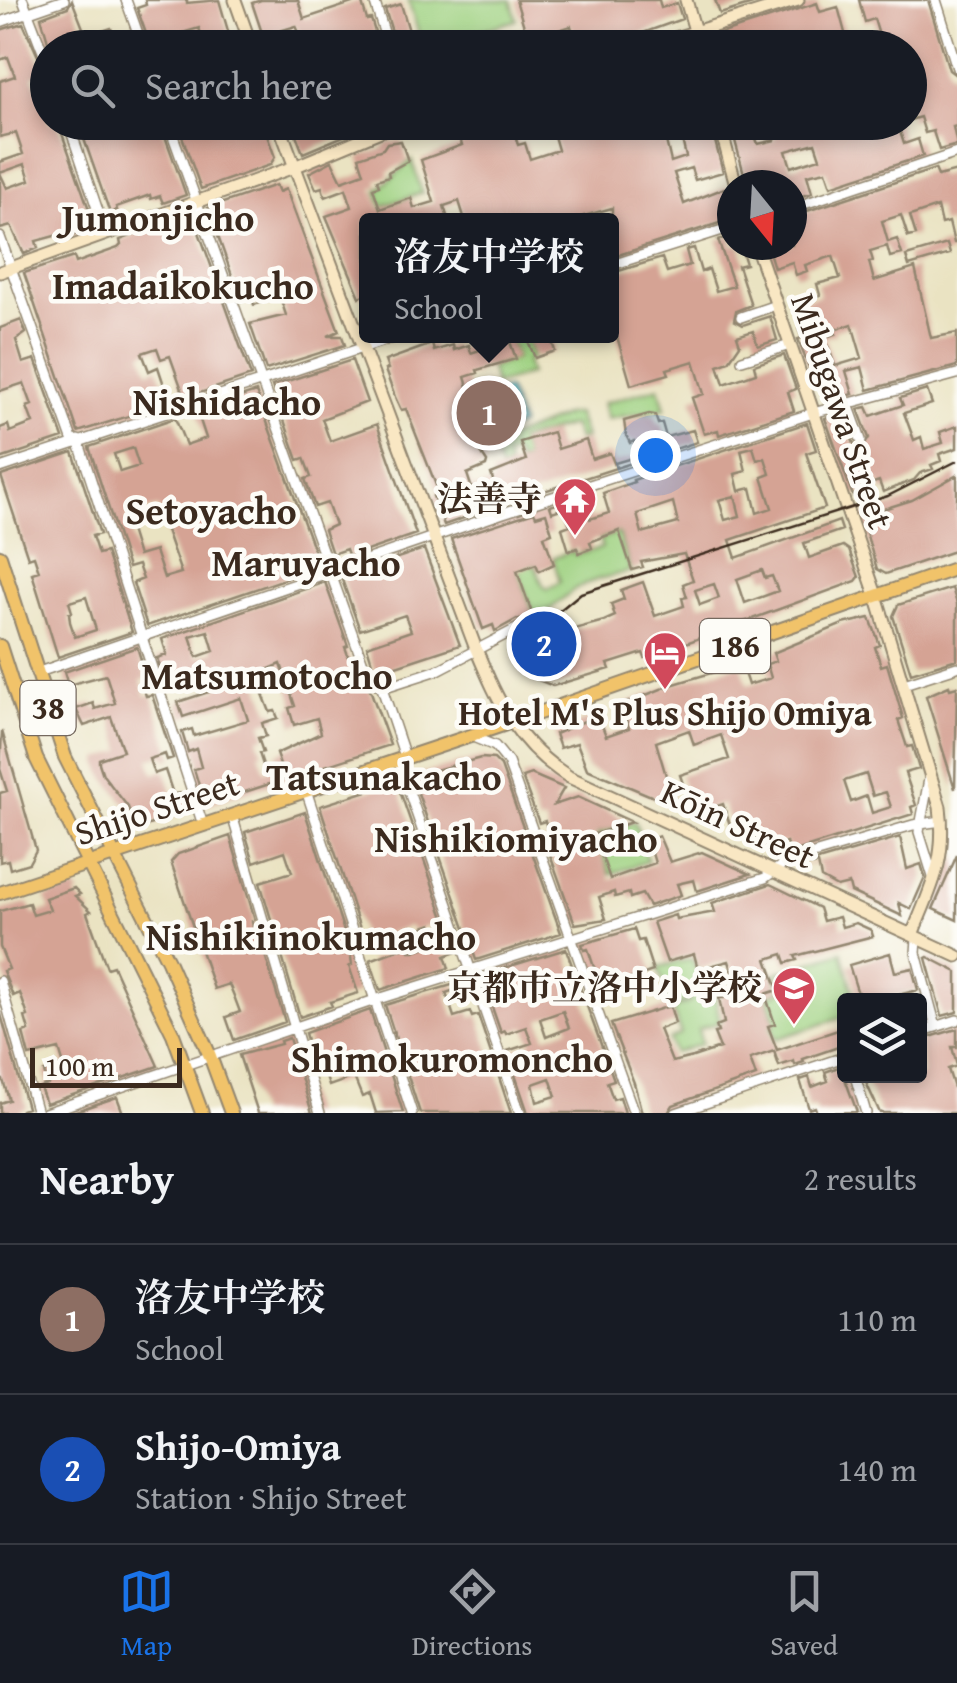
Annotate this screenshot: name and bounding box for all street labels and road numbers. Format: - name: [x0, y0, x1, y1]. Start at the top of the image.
- street label: Mibugawa Street: [778, 286, 907, 535]
- road number: 186: [700, 619, 770, 673]
- road number: 38: [20, 681, 76, 735]
- street label: Shijo Street: [68, 757, 246, 858]
- street label: Kōin Street: [653, 766, 823, 881]

